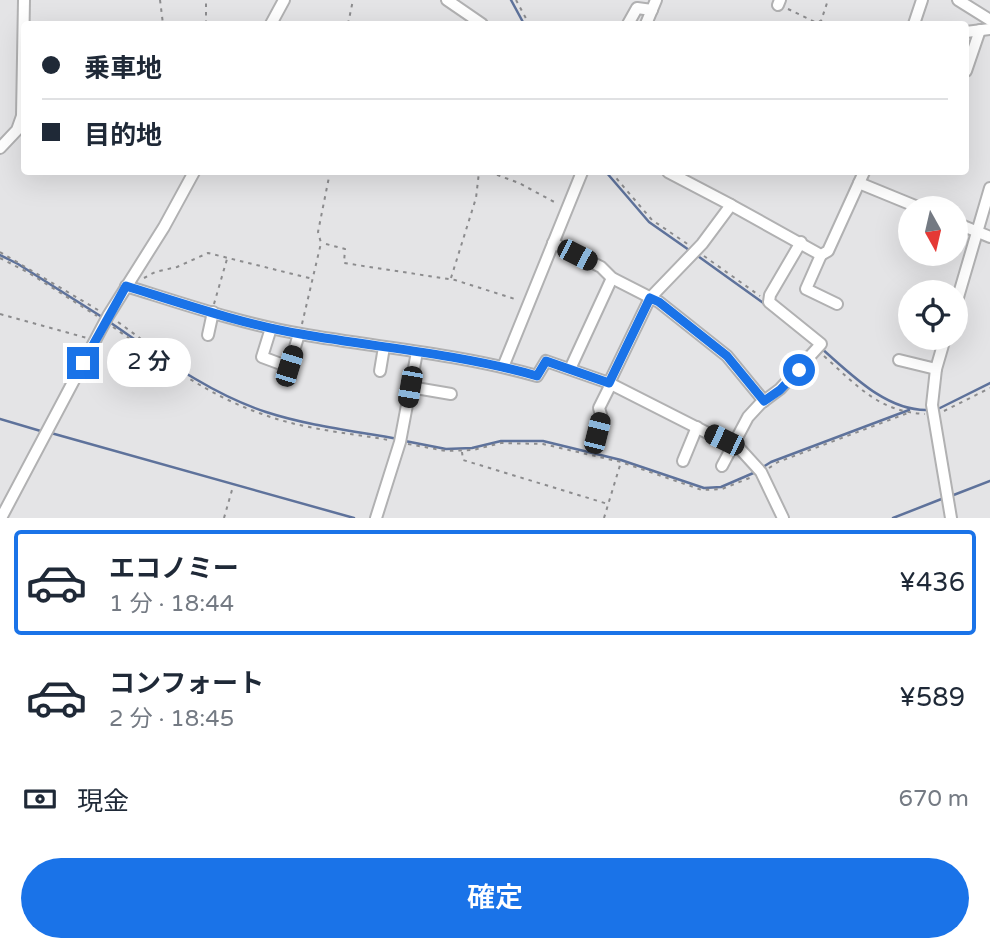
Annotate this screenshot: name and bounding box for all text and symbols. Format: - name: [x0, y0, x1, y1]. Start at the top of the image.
- text: 乗車地: [84, 53, 162, 84]
- text: 目的地: [84, 120, 162, 151]
- north arrow: [898, 196, 968, 266]
- map controls: [898, 196, 968, 350]
- car: [554, 236, 601, 274]
- button: locate: [898, 280, 968, 350]
- callout: 2 分: [108, 338, 192, 388]
- car: [273, 343, 306, 389]
- route end: [67, 347, 99, 379]
- text: 2 分: [127, 348, 171, 376]
- route start: [783, 354, 815, 386]
- car: [397, 364, 424, 410]
- car: [582, 410, 613, 456]
- car: [701, 421, 748, 459]
- icon: car: [25, 551, 88, 614]
- text: エコノミー: [109, 553, 239, 584]
- text: ¥436: [899, 567, 965, 598]
- text: 1 分 · 18:44: [109, 590, 234, 618]
- icon: car: [25, 666, 88, 729]
- text: コンフォート: [109, 668, 264, 699]
- text: ¥589: [899, 682, 965, 713]
- text: 2 分 · 18:45: [109, 705, 234, 733]
- icon: cash: [21, 780, 59, 818]
- text: 670 m: [899, 785, 969, 813]
- text: 現金: [77, 786, 129, 817]
- button: 確定: [21, 858, 969, 938]

